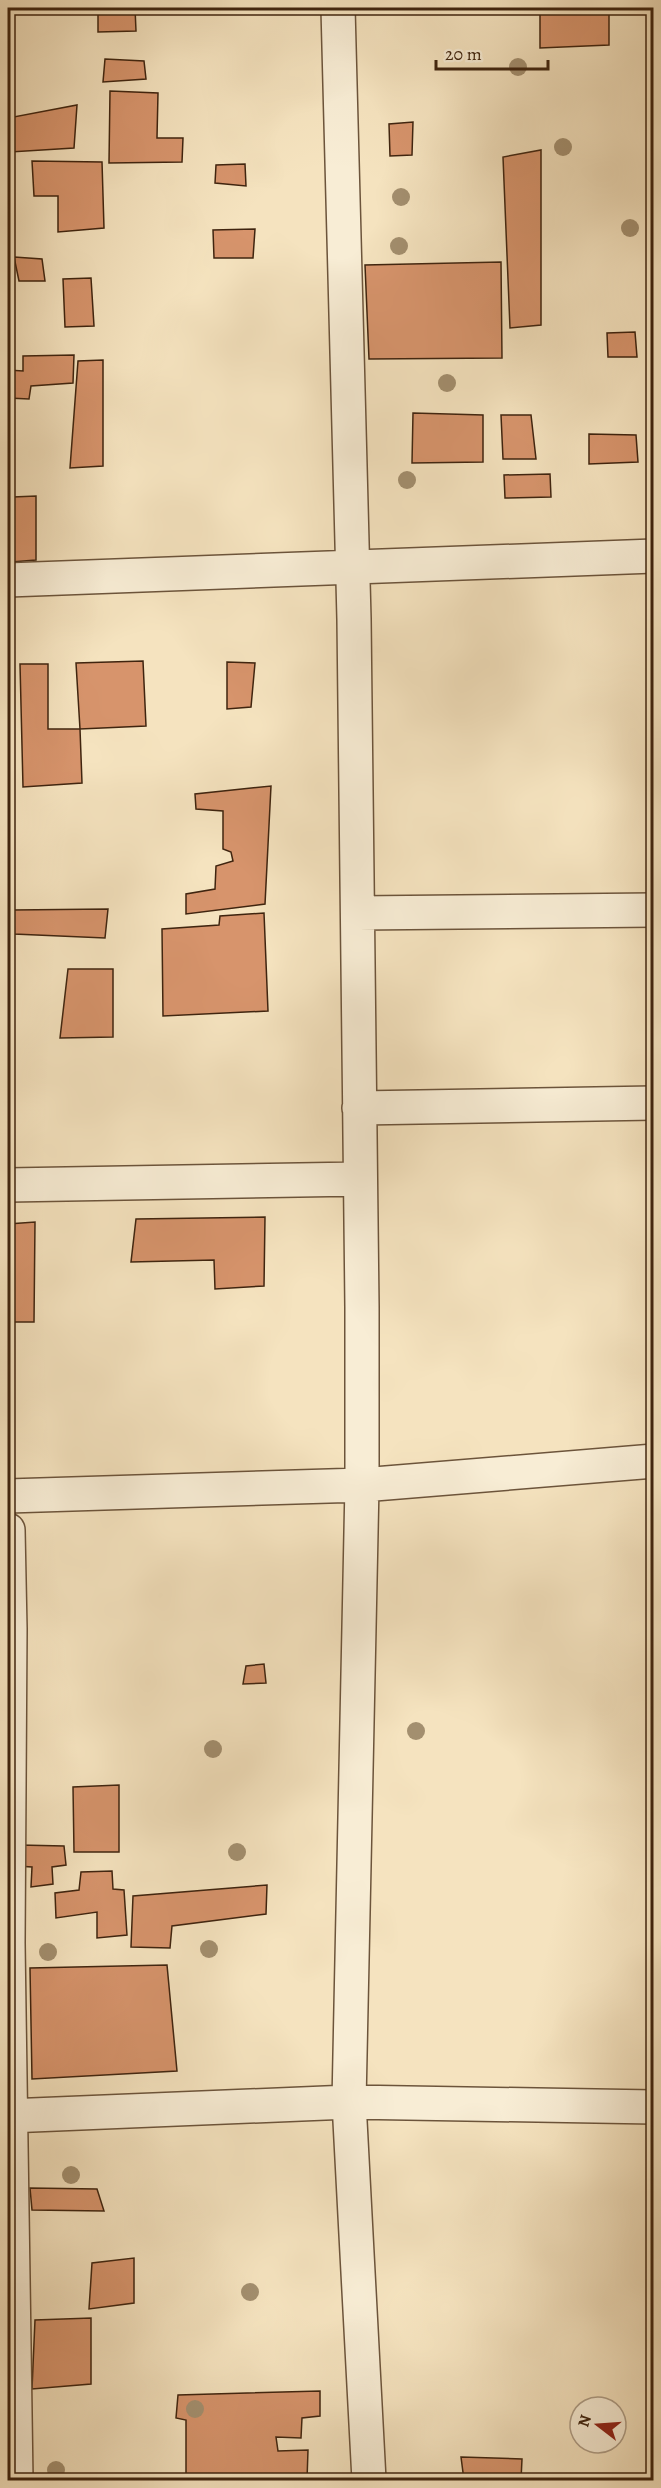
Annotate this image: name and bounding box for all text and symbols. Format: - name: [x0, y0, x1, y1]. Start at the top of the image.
- scale bar: [436, 33, 548, 71]
- text: 20 m: [445, 42, 482, 66]
- north arrow: [568, 2395, 628, 2455]
- text: N: [572, 2412, 597, 2430]

